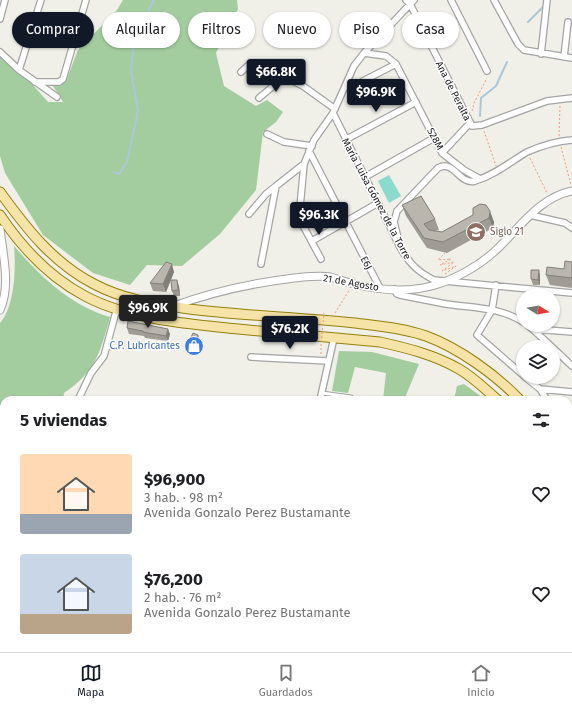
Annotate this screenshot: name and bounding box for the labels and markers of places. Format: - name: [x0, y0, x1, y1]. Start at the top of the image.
- pin: $66.8K: [243, 59, 309, 93]
- pin: $96.9K: [343, 79, 409, 113]
- pin: $96.3K: [286, 202, 352, 236]
- school or university icon: Siglo 21: [465, 221, 487, 243]
- place label: Siglo 21: [490, 226, 524, 238]
- pin: $96.9K: [115, 295, 181, 329]
- pin: $76.2K: [257, 316, 323, 350]
- shop icon: C.P. Lubricantes: [183, 335, 205, 357]
- place label: C.P. Lubricantes: [110, 340, 180, 352]

